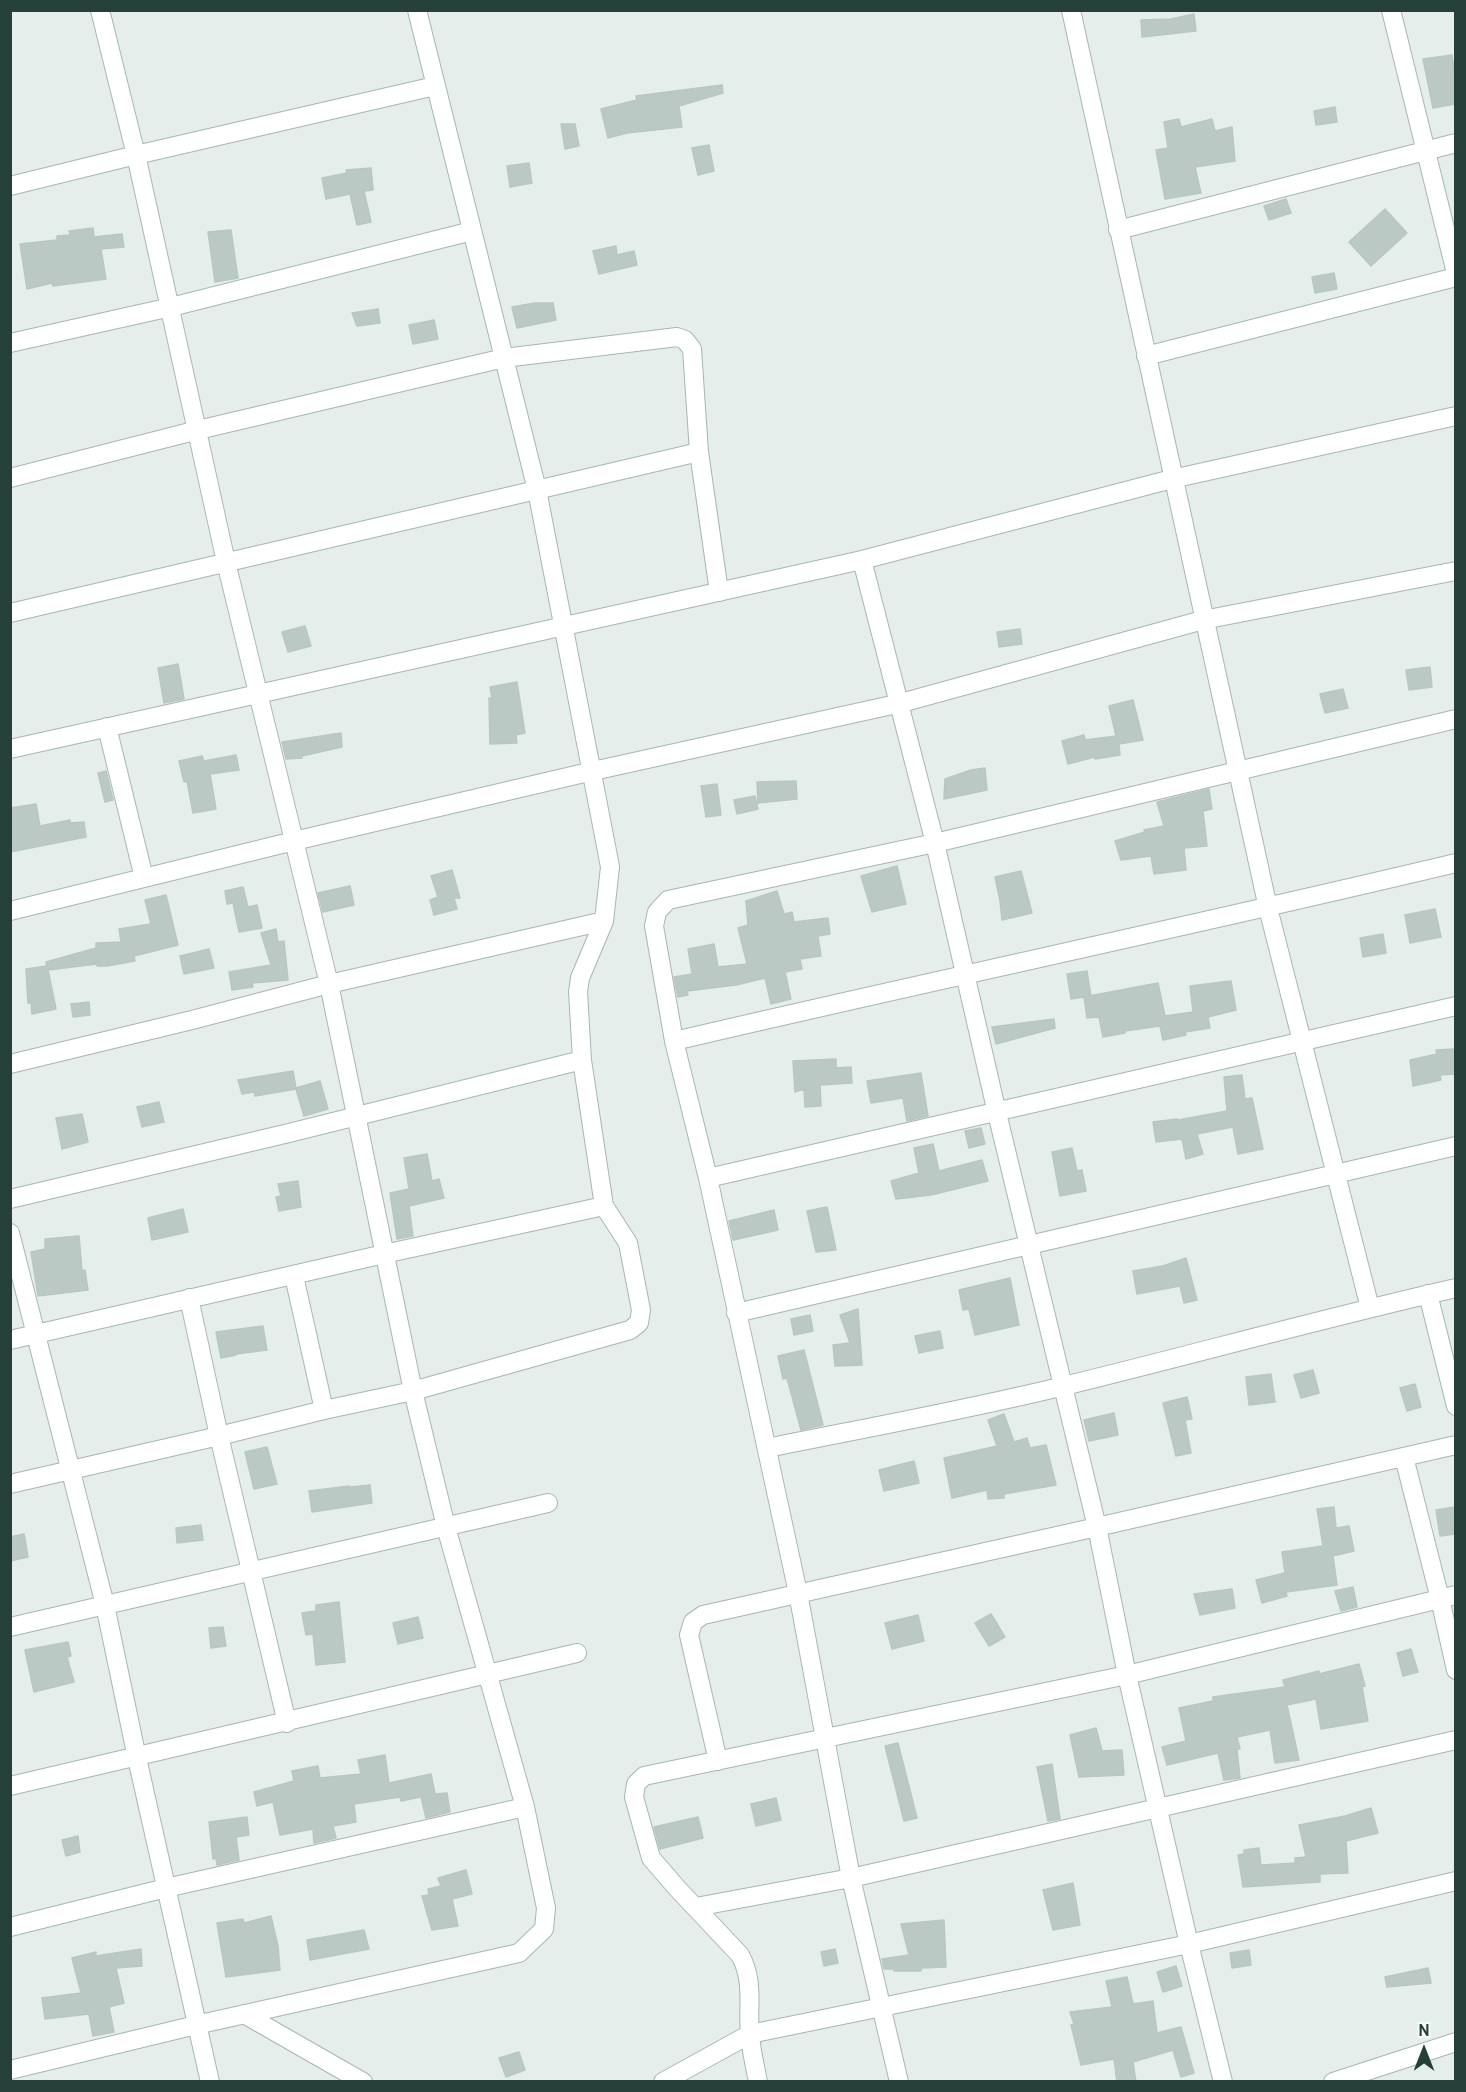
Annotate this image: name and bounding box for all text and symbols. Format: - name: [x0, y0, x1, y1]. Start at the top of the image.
- north arrow: [1394, 2020, 1454, 2080]
- text: N: [1418, 2022, 1430, 2042]

